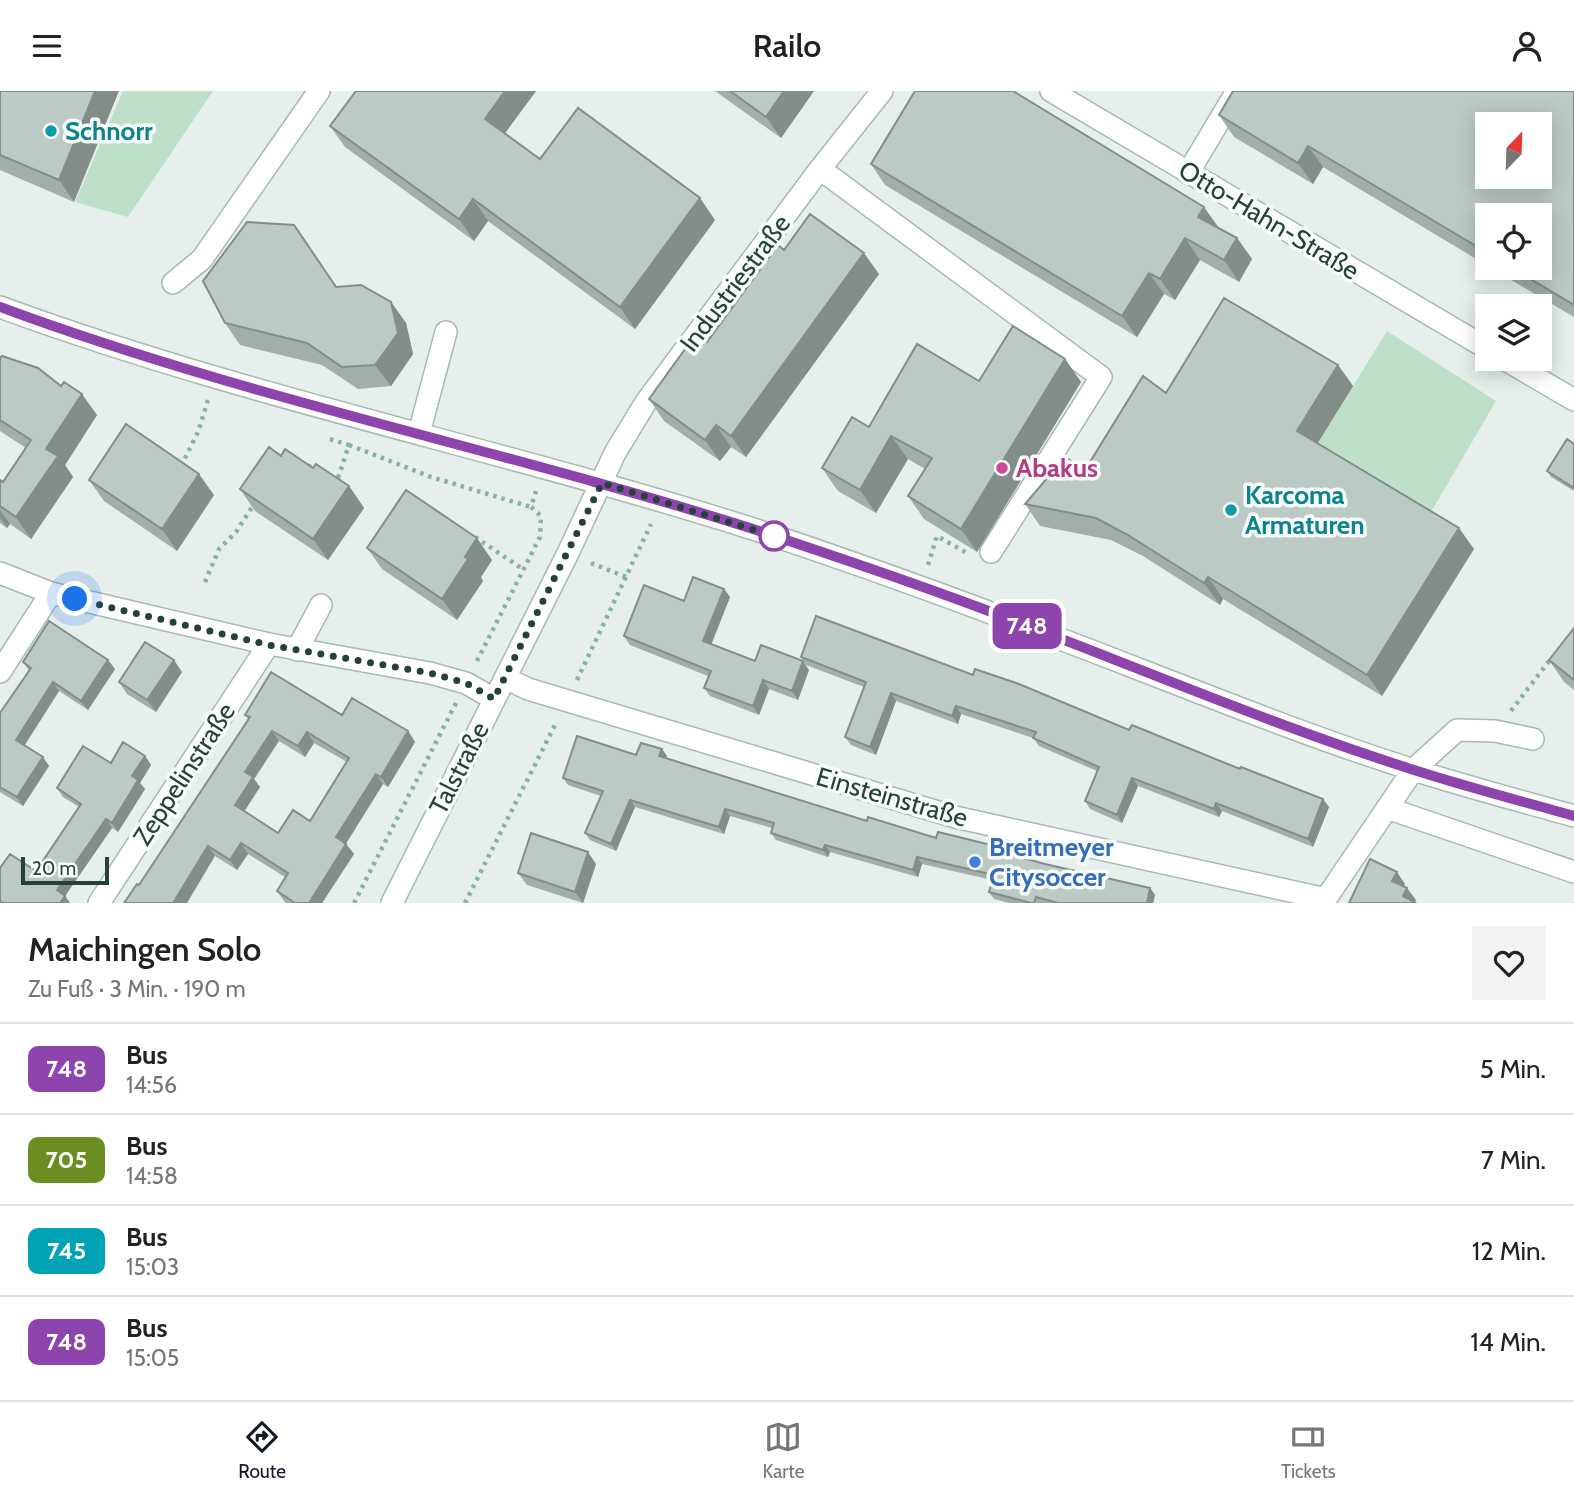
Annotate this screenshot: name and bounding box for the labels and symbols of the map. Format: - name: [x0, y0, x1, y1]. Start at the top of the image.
- north arrow: [1475, 112, 1552, 189]
- place label: Schnorr: [65, 115, 153, 147]
- marker: Schnorr: [43, 123, 59, 139]
- street label: Otto-Hahn-Straße: [1173, 154, 1365, 286]
- street label: Industriestraße: [673, 208, 797, 358]
- place label: Abakus: [1016, 452, 1098, 484]
- marker: Abakus: [994, 460, 1010, 476]
- place label: Karcoma Armaturen: [1245, 479, 1365, 541]
- marker: Karcoma Armaturen: [1223, 502, 1239, 518]
- unlabelled marker: [759, 521, 789, 551]
- your location: [57, 581, 92, 616]
- line badge: 748: [987, 603, 1067, 649]
- street label: Zeppelinstraße: [126, 697, 242, 851]
- street label: Talstraße: [422, 717, 496, 819]
- street label: Einsteinstraße: [813, 760, 971, 834]
- place label: Breitmeyer Citysoccer: [989, 831, 1114, 893]
- scale bar: [21, 854, 108, 886]
- marker: Breitmeyer Citysoccer: [967, 854, 983, 870]

